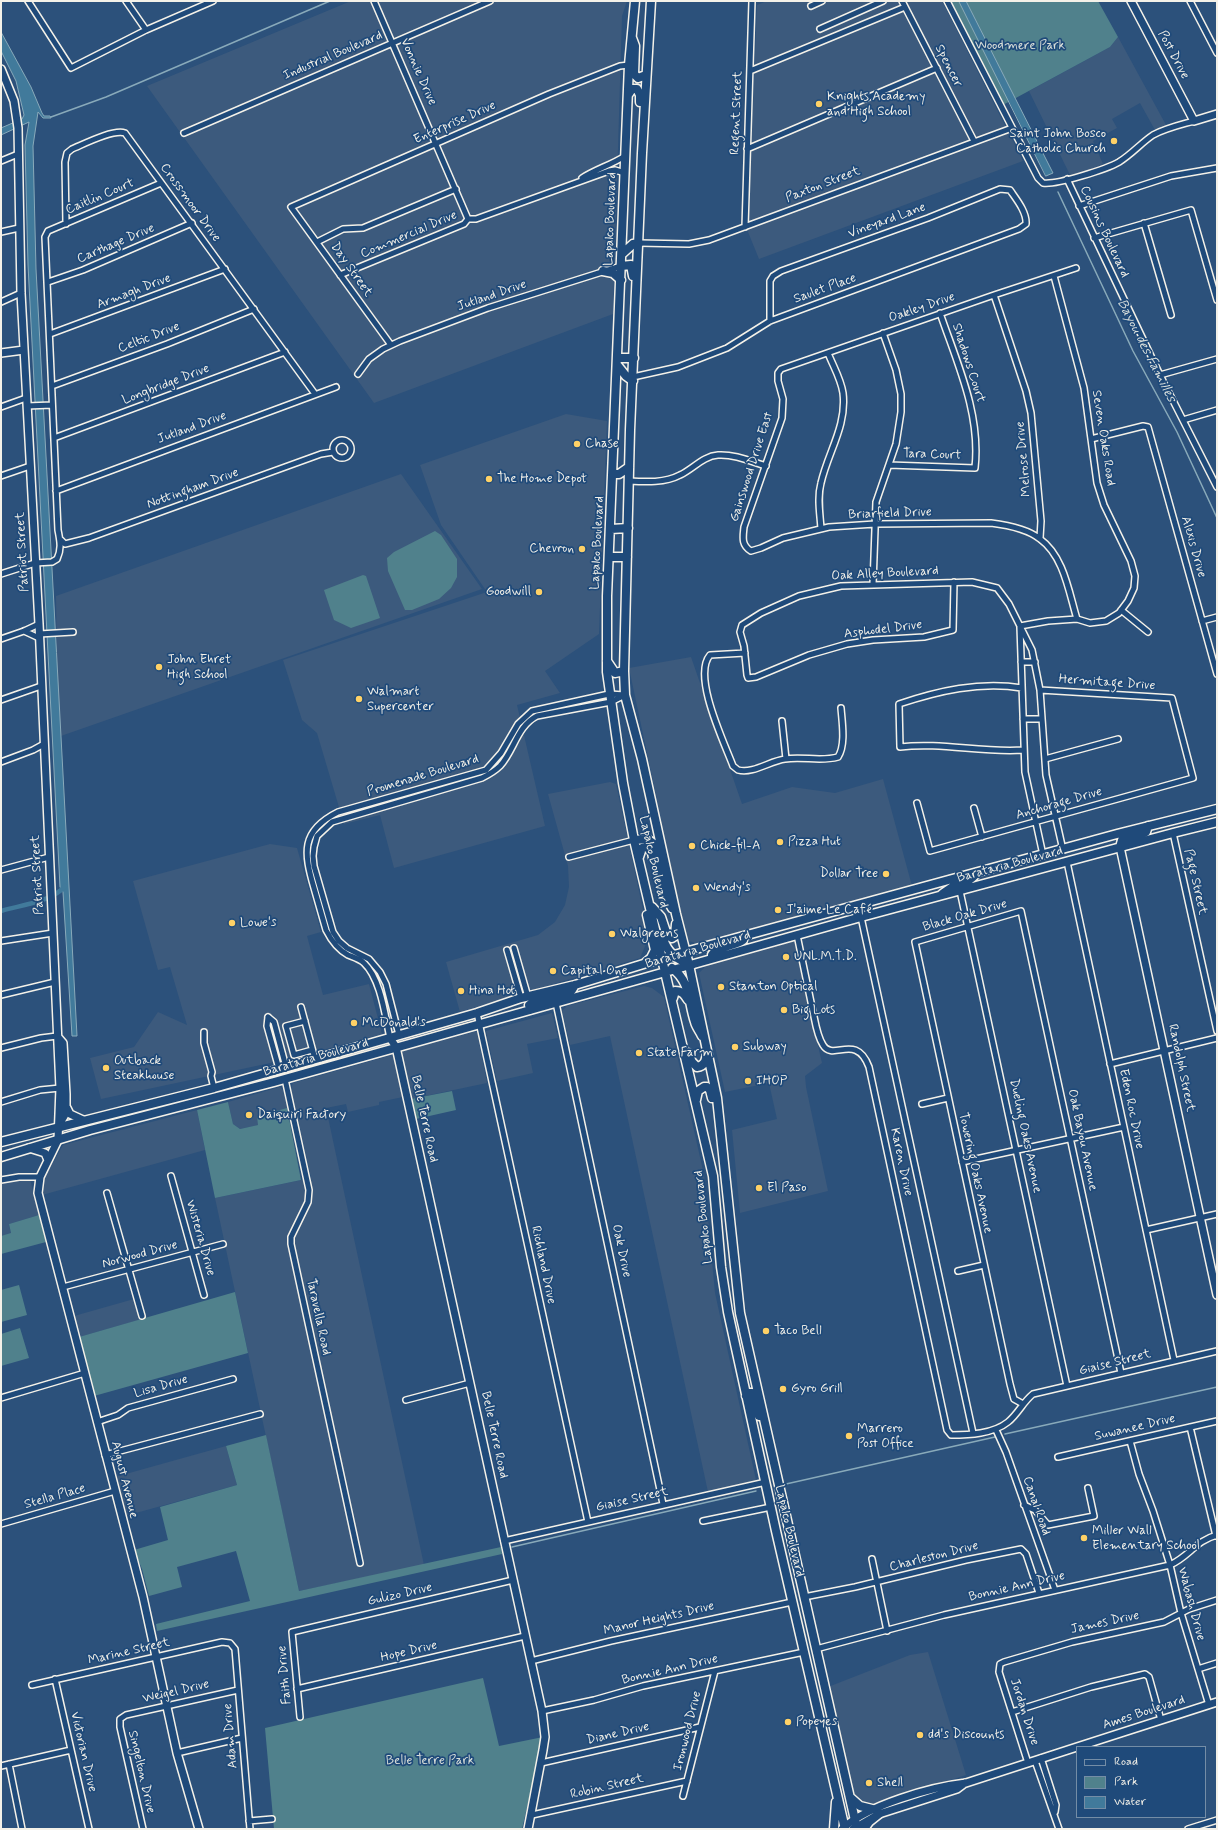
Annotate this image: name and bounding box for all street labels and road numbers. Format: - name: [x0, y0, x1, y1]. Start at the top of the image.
- street label: Industrial Boulevard: [281, 28, 385, 84]
- street label: Post Drive: [1154, 28, 1192, 82]
- street label: Vonnie Drive: [396, 36, 440, 108]
- street label: Spencer: [931, 42, 965, 90]
- street label: Regent Street: [728, 71, 746, 155]
- street label: Enterprise Drive: [412, 98, 498, 148]
- street label: Crossmoor Drive: [156, 161, 224, 245]
- street label: Paxton Street: [784, 164, 862, 206]
- street label: Lapalco Boulevard: [602, 172, 620, 266]
- street label: Caitlin Court: [63, 176, 137, 218]
- street label: Cousins Boulevard: [1076, 184, 1132, 280]
- street label: Vineyard Lane: [846, 200, 928, 242]
- street label: Commercial Drive: [358, 208, 460, 262]
- street label: Carthage Drive: [75, 221, 157, 267]
- street label: Day Street: [327, 240, 375, 300]
- street label: Saulet Place: [792, 270, 858, 308]
- street label: Armagh Drive: [95, 271, 173, 313]
- street label: Jutland Drive: [455, 277, 529, 315]
- street label: Oakley Drive: [887, 289, 957, 327]
- street label: Celtic Drive: [116, 319, 182, 357]
- street label: Shadows Court: [948, 321, 988, 405]
- street label: Longbridge Drive: [120, 361, 212, 409]
- street label: Seven Oaks Road: [1088, 389, 1118, 487]
- street label: Jutland Drive: [155, 408, 229, 448]
- street label: Gainswood Drive East: [727, 410, 777, 524]
- street label: Melrose Drive: [1013, 421, 1035, 497]
- street label: Tara Court: [903, 446, 961, 464]
- street label: Nottingham Drive: [145, 465, 241, 513]
- street label: Lapalco Boulevard: [588, 496, 608, 590]
- street label: Briarfield Drive: [848, 505, 932, 523]
- street label: Patriot Street: [13, 512, 33, 592]
- street label: Alexis Drive: [1177, 515, 1209, 579]
- street label: Oak Alley Boulevard: [831, 563, 939, 585]
- street label: Asphodel Drive: [843, 617, 923, 643]
- street label: Hermitage Drive: [1058, 672, 1156, 694]
- street label: Promenade Boulevard: [365, 752, 481, 800]
- street label: Anchorage Drive: [1014, 784, 1104, 824]
- street label: Lapalco Boulevard: [635, 814, 671, 910]
- street label: Patriot Street: [28, 835, 48, 915]
- street label: Barataria Boulevard: [955, 843, 1065, 887]
- street label: Page Street: [1180, 848, 1210, 916]
- street label: Black Oak Drive: [921, 897, 1009, 935]
- street label: Barataria Boulevard: [644, 927, 752, 973]
- street label: Randolph Street: [1164, 1023, 1198, 1113]
- street label: Barataria Boulevard: [262, 1035, 370, 1081]
- street label: Eden Roc Drive: [1115, 1068, 1147, 1150]
- street label: Belle Terre Road: [407, 1074, 441, 1164]
- street label: Dueling Oaks Avenue: [1005, 1078, 1045, 1194]
- street label: Oak Bayou Avenue: [1064, 1088, 1100, 1192]
- street label: Towering Oaks Avenue: [955, 1111, 995, 1235]
- street label: Karen Drive: [886, 1126, 916, 1198]
- street label: Lapalco Boulevard: [691, 1169, 717, 1265]
- street label: Wisteria Drive: [182, 1198, 218, 1278]
- street label: Oak Drive: [608, 1223, 634, 1279]
- street label: Richland Drive: [527, 1225, 559, 1305]
- street label: Norwood Drive: [101, 1237, 179, 1273]
- street label: Taravella Road: [302, 1277, 334, 1357]
- street label: Giaise Street: [1077, 1347, 1153, 1379]
- street label: Lisa Drive: [132, 1372, 190, 1402]
- street label: Belle Terre Road: [477, 1390, 511, 1480]
- street label: Suwanee Drive: [1093, 1411, 1177, 1445]
- street label: August Avenue: [107, 1440, 141, 1520]
- street label: Canal Road: [1019, 1474, 1053, 1538]
- street label: Stella Place: [23, 1481, 87, 1513]
- street label: Lapalco Boulevard: [771, 1483, 807, 1579]
- street label: Giaise Street: [594, 1484, 670, 1516]
- street label: Charleston Drive: [888, 1538, 980, 1576]
- street label: Wabash Drive: [1174, 1566, 1208, 1642]
- street label: Bonnie Ann Drive: [967, 1568, 1067, 1606]
- street label: Gulizo Drive: [366, 1580, 434, 1610]
- street label: Manor Heights Drive: [602, 1599, 716, 1639]
- street label: James Drive: [1069, 1608, 1141, 1638]
- street label: Marine Street: [87, 1635, 171, 1669]
- street label: Hope Drive: [379, 1638, 439, 1666]
- street label: Faith Drive: [275, 1645, 295, 1705]
- street label: Bonnie Ann Drive: [620, 1651, 720, 1689]
- street label: Weigel Drive: [141, 1677, 211, 1707]
- street label: Jordan Drive: [1006, 1677, 1042, 1747]
- street label: Ironwood Drive: [671, 1690, 705, 1772]
- street label: Ames Boulevard: [1101, 1692, 1187, 1734]
- street label: Adam Drive: [220, 1703, 242, 1769]
- street label: Victorian Drive: [66, 1710, 100, 1794]
- street label: Diane Drive: [585, 1719, 651, 1749]
- street label: Singelton Drive: [124, 1729, 158, 1815]
- street label: Robin Street: [569, 1771, 645, 1803]

